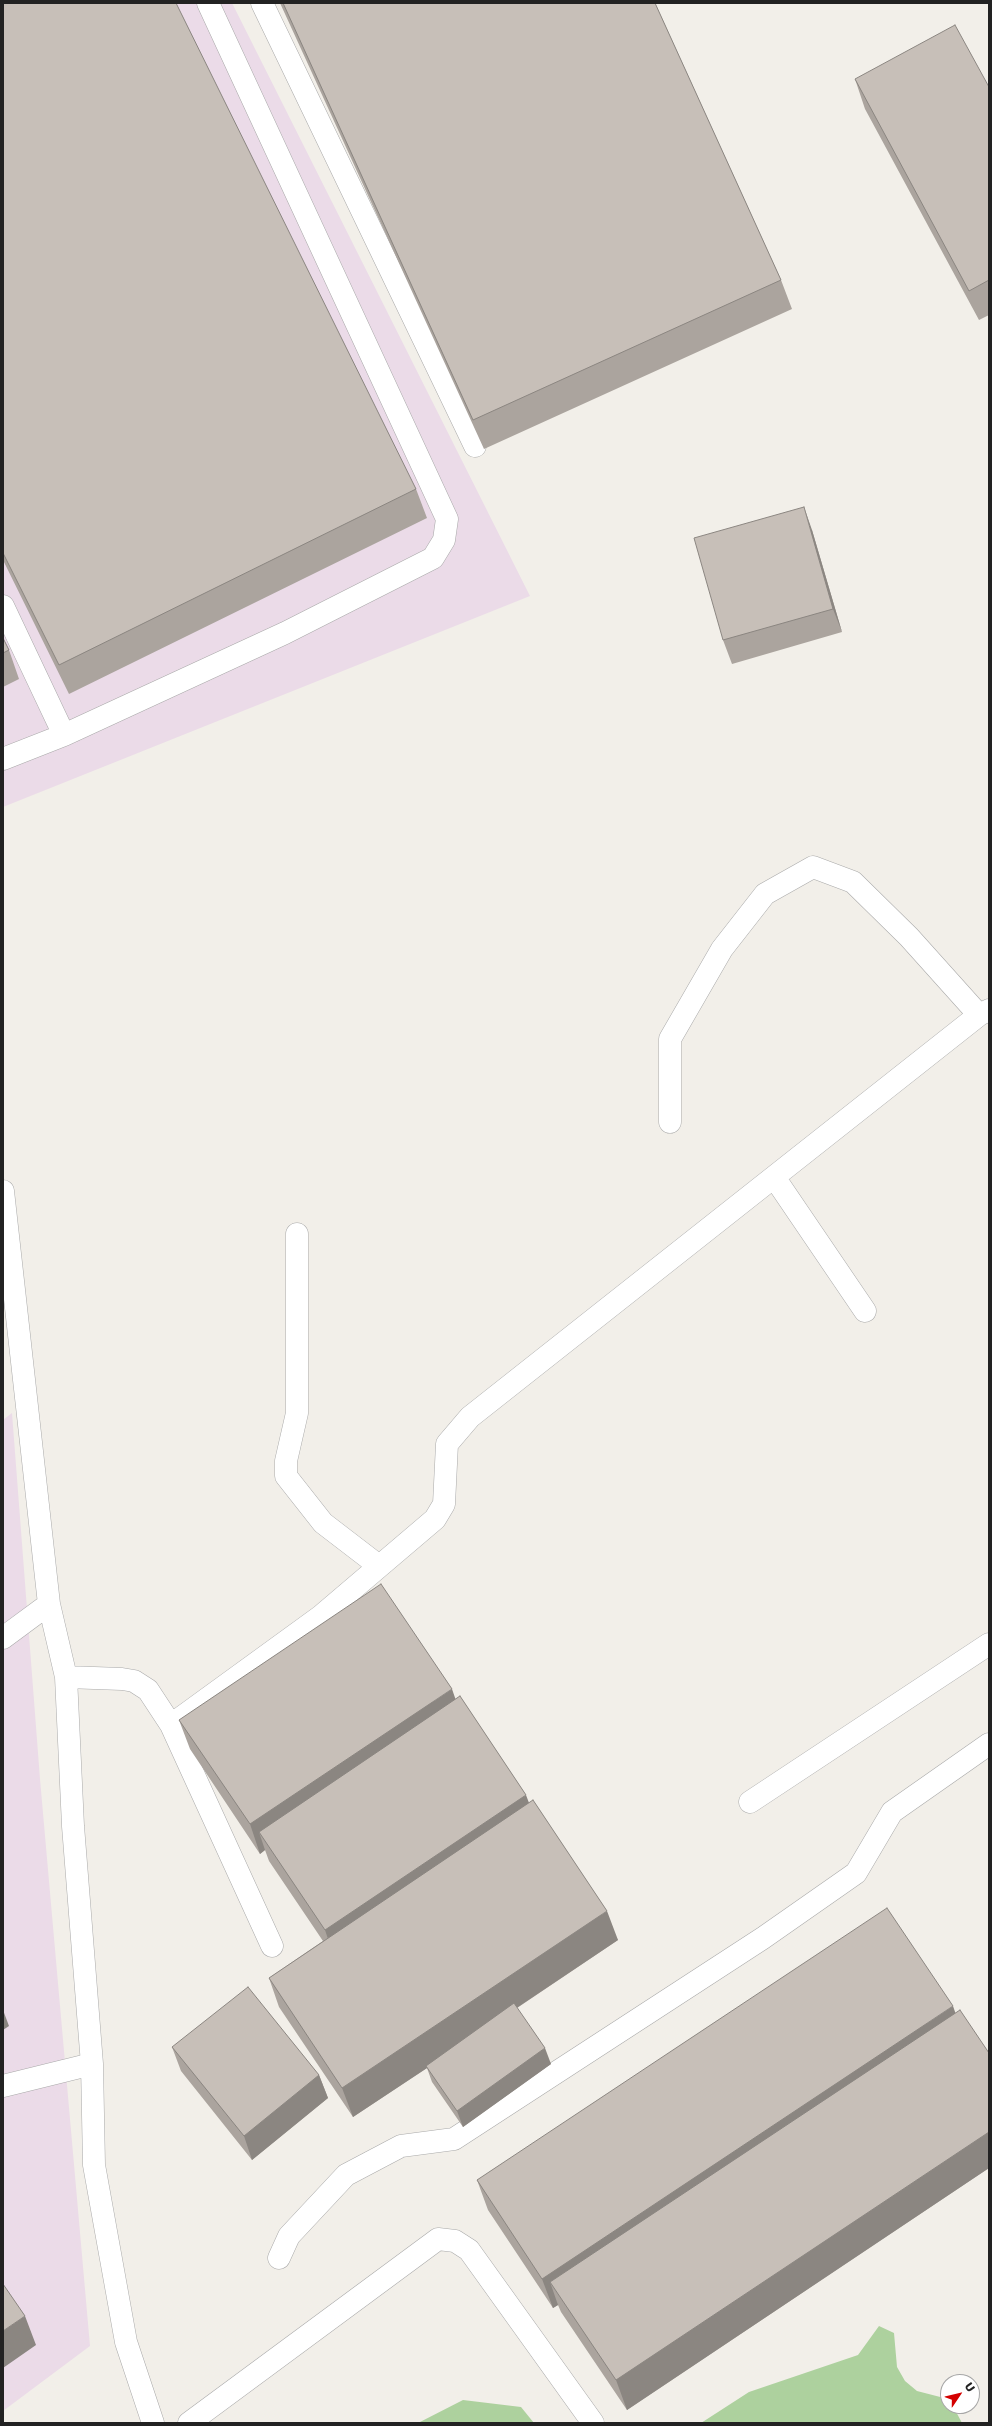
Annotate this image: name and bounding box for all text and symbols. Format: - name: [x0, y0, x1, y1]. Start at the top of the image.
- north arrow: [940, 2374, 980, 2414]
- text: U: [962, 2380, 977, 2395]

